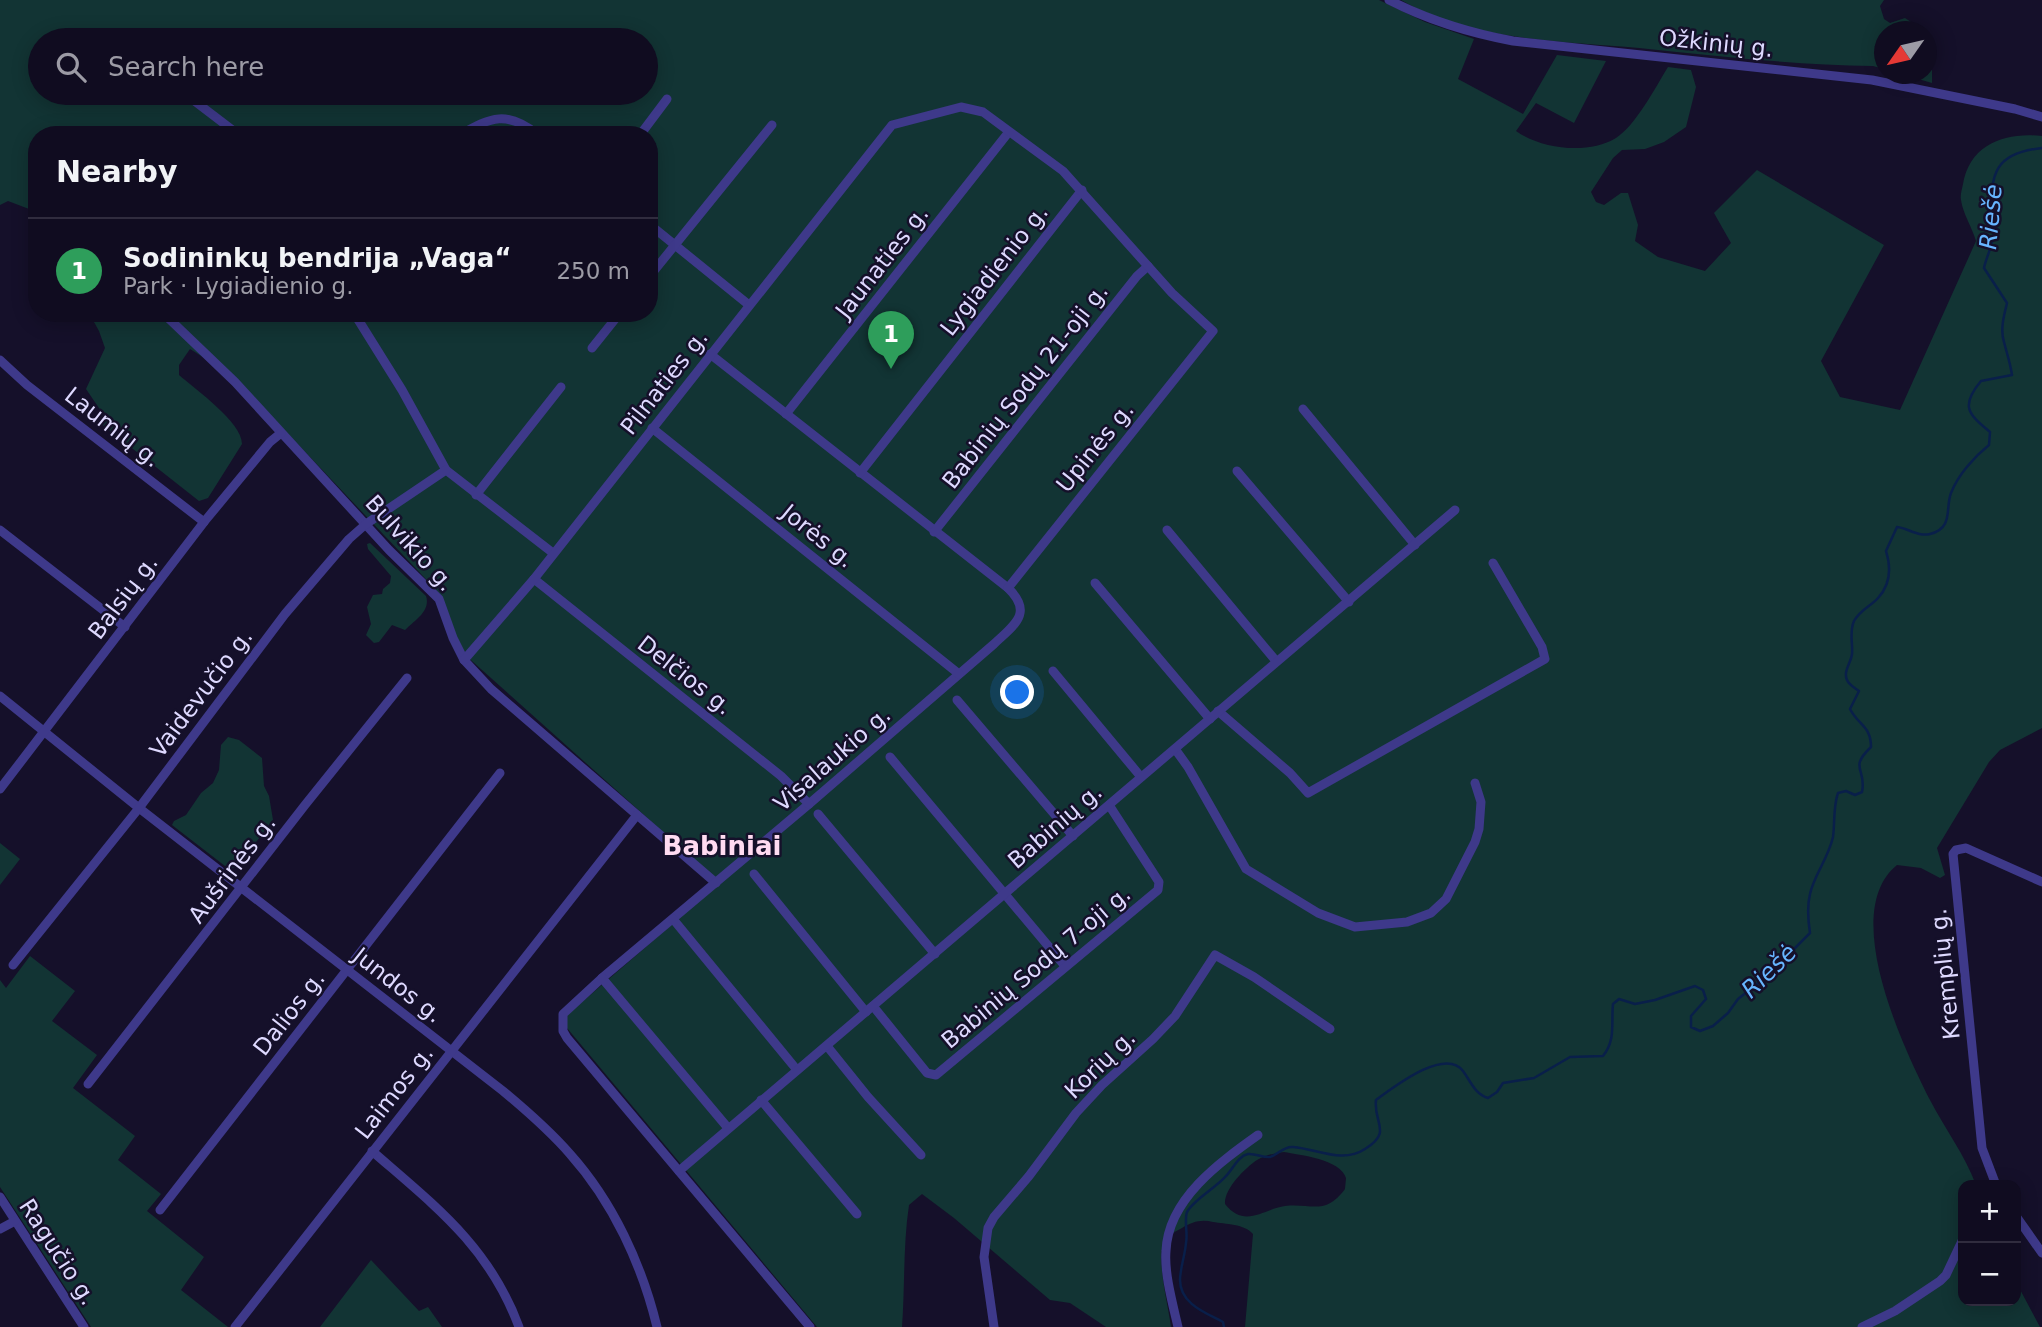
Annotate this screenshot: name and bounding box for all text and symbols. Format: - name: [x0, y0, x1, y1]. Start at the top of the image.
- north arrow: [1874, 21, 1937, 84]
- street label: Ožkinių g.: [1658, 24, 1774, 62]
- search box: [28, 28, 658, 105]
- icon: search: [52, 48, 90, 86]
- text: Search here: [108, 52, 264, 82]
- text: Nearby: [56, 154, 178, 189]
- water label: Riešė: [1974, 183, 2008, 251]
- street label: Lygiadienio g.: [935, 199, 1053, 341]
- street label: Jaunaties g.: [829, 201, 934, 325]
- text: Sodininkų bendrija „Vaga“: [123, 243, 512, 273]
- text: 1: [71, 258, 87, 284]
- text: 250 m: [556, 258, 630, 284]
- text: Park · Lygiadienio g.: [123, 273, 353, 299]
- street label: Babinių Sodų 21-oji g.: [937, 278, 1113, 494]
- pin: 1: [868, 311, 914, 369]
- street label: Pilnaties g.: [615, 325, 713, 439]
- street label: Laumių g.: [60, 382, 166, 472]
- street label: Upinės g.: [1051, 397, 1139, 497]
- street label: Bulvikio g.: [360, 490, 460, 596]
- street label: Jorės g.: [775, 498, 859, 573]
- street label: Balsių g.: [83, 550, 163, 644]
- street label: Vaidevučio g.: [144, 624, 258, 762]
- street label: Delčios g.: [633, 630, 737, 720]
- your location: [1000, 675, 1034, 709]
- street label: Visalaukio g.: [768, 701, 896, 817]
- street label: Babinių g.: [1003, 778, 1107, 874]
- street label: Aušrinės g.: [183, 810, 281, 928]
- district label: Babiniai: [663, 831, 781, 861]
- street label: Babinių Sodų 7-oji g.: [936, 880, 1136, 1054]
- street label: Kremplių g.: [1925, 907, 1965, 1041]
- water label: Riešė: [1736, 938, 1802, 1004]
- street label: Jundos g.: [347, 941, 448, 1028]
- street label: Dalios g.: [248, 966, 330, 1060]
- street label: Korių g.: [1059, 1024, 1141, 1104]
- street label: Laimos g.: [350, 1040, 438, 1144]
- map controls: [1958, 1180, 2021, 1306]
- button: +: [1958, 1180, 2021, 1243]
- street label: Ragučio g.: [14, 1194, 102, 1310]
- button: −: [1958, 1243, 2021, 1306]

